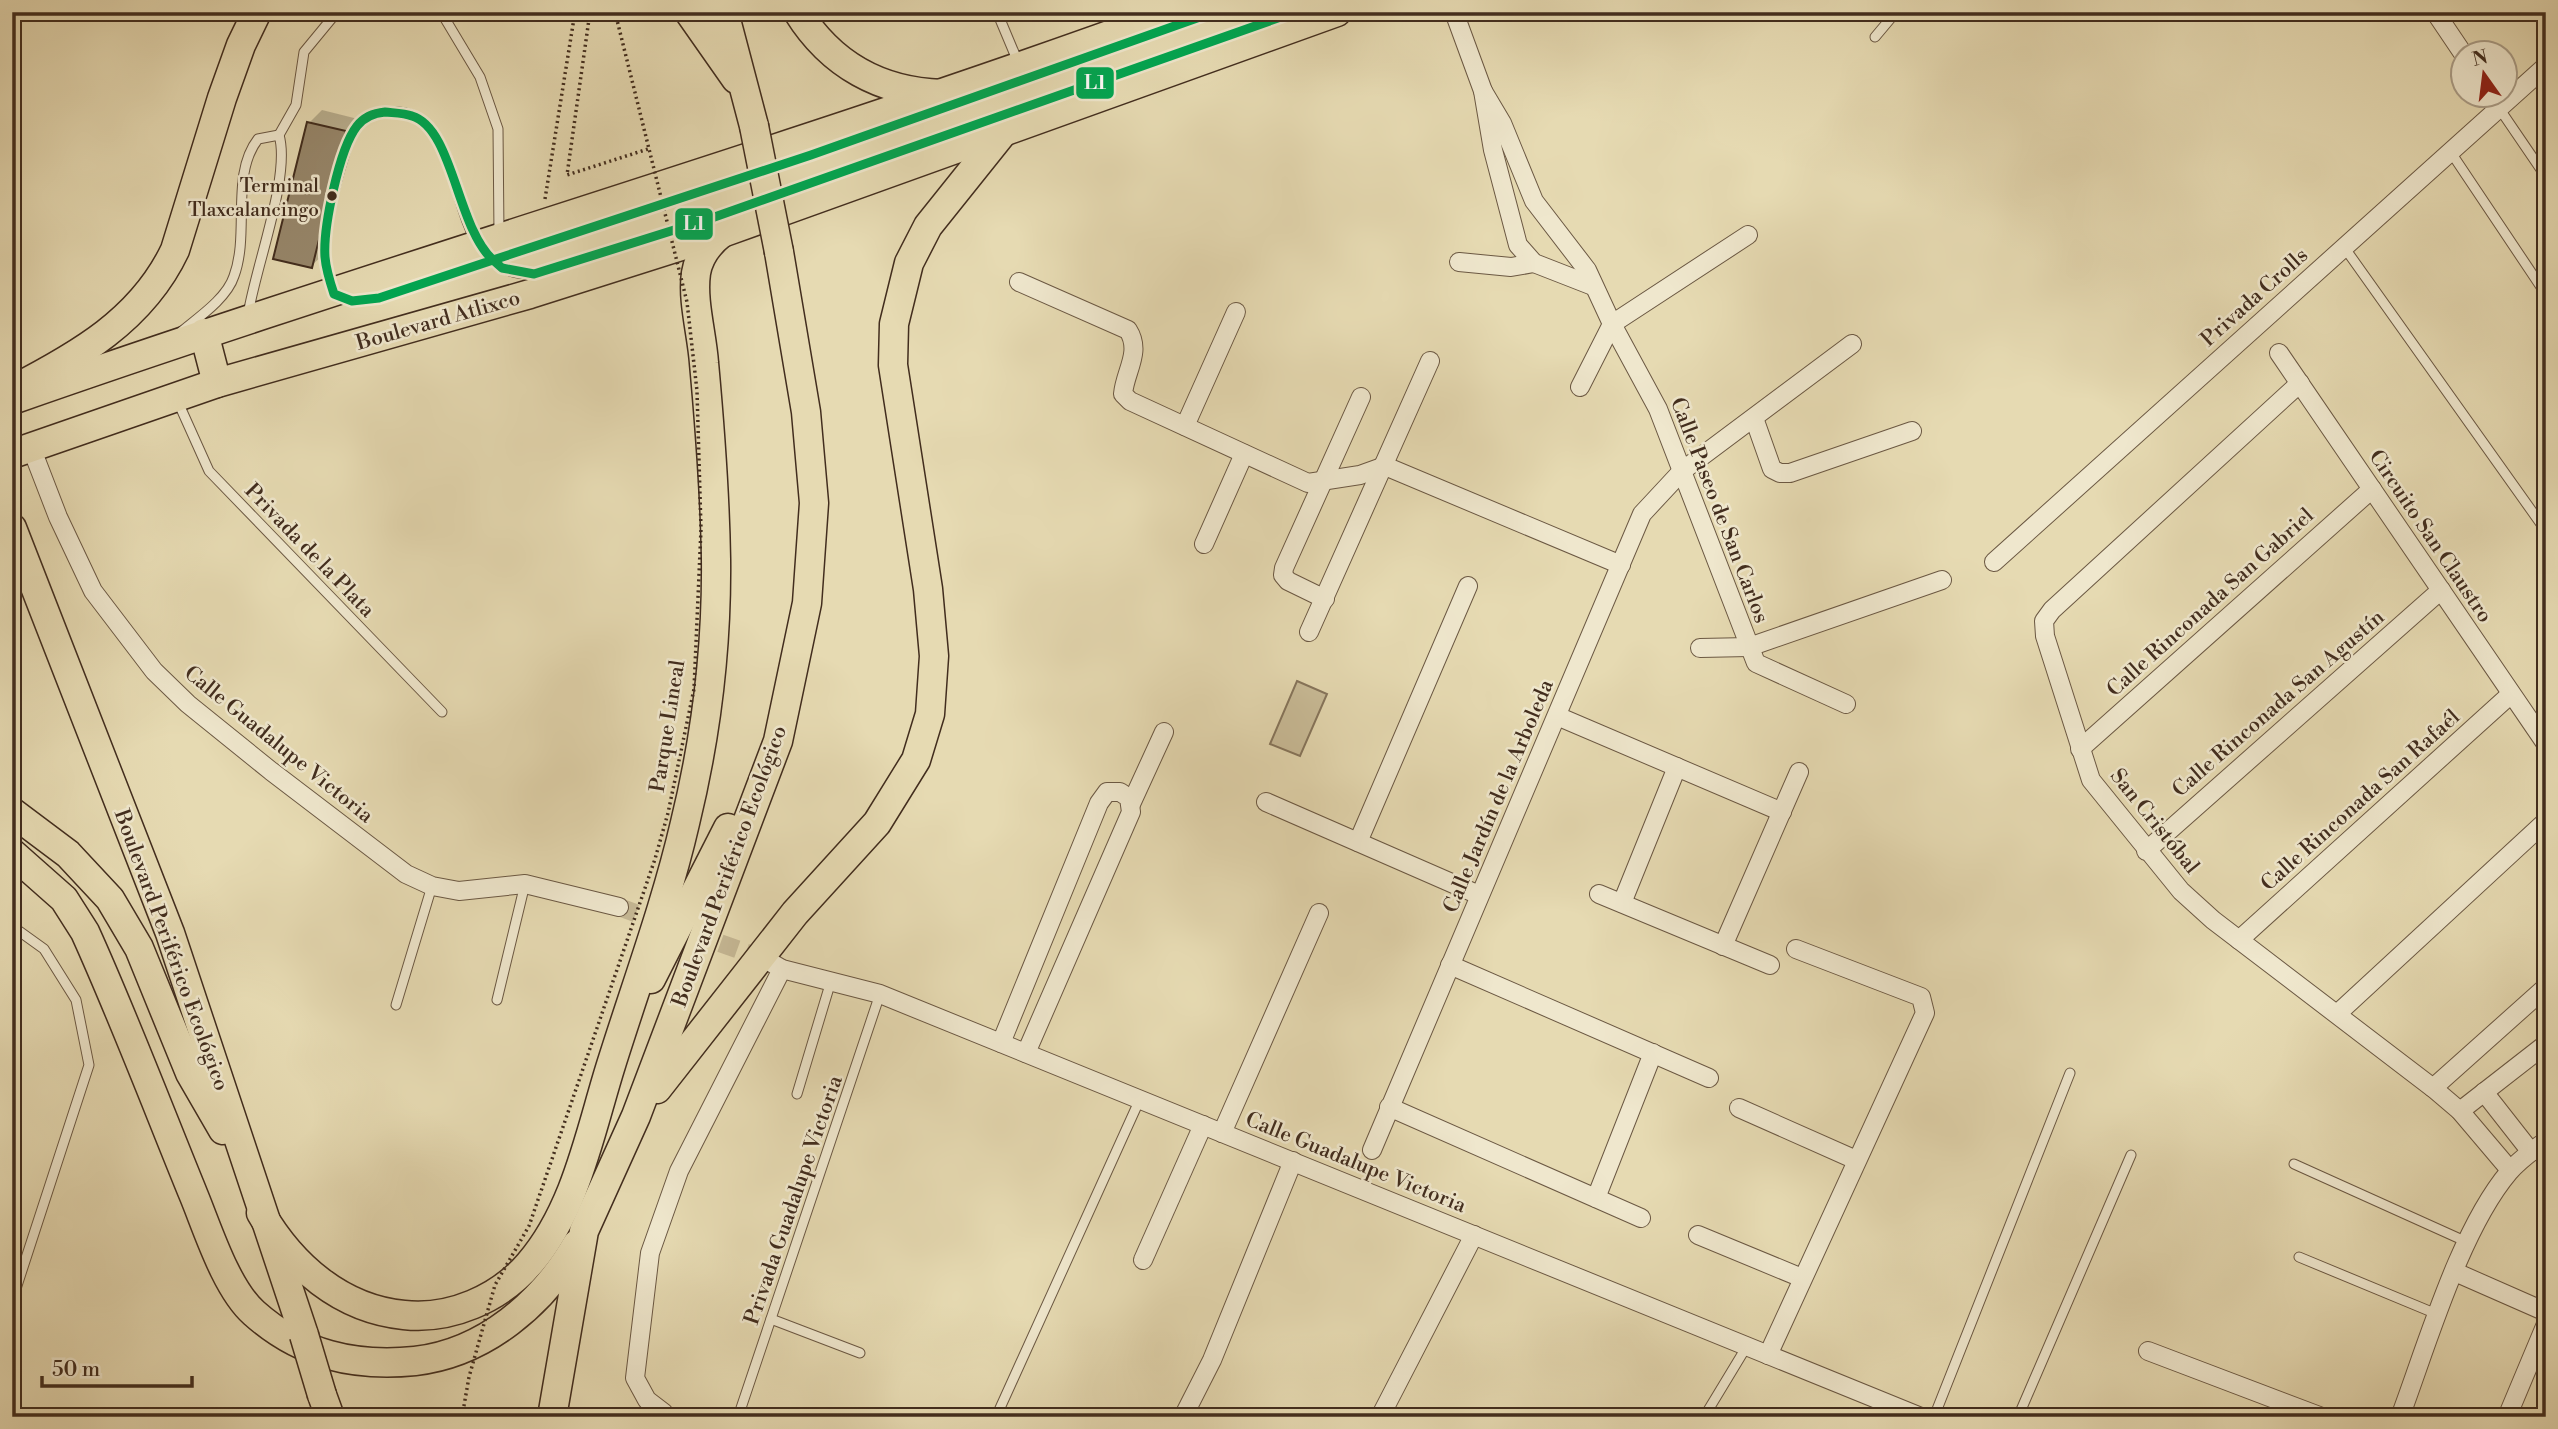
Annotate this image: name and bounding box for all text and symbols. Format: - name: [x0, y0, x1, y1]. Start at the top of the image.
- north arrow: [2450, 38, 2520, 108]
- text: N: [2470, 45, 2490, 72]
- line badge: L1: [1075, 66, 1115, 100]
- text: L1: [1084, 71, 1106, 95]
- place label: Terminal Tlaxcalancingo: [188, 174, 319, 222]
- marker: Terminal Tlaxcalancingo: [325, 189, 339, 203]
- line badge: L1: [674, 207, 714, 241]
- text: L1: [683, 212, 705, 236]
- street label: Privada Crolls: [2196, 243, 2314, 353]
- street label: Boulevard Atlixco: [352, 285, 523, 357]
- street label: Calle Paseo de San Carlos: [1664, 394, 1774, 627]
- street label: Circuito San Claustro: [2363, 445, 2498, 628]
- street label: Privada de la Plata: [239, 478, 380, 623]
- street label: Calle Rinconada San Gabriel: [2102, 503, 2320, 703]
- street label: Calle Rinconada San Agustín: [2167, 604, 2390, 803]
- street label: Parque Lineal: [645, 658, 691, 794]
- street label: Calle Guadalupe Victoria: [179, 661, 378, 829]
- street label: Calle Jardín de la Arboleda: [1438, 675, 1560, 917]
- street label: Calle Rinconada San Rafaél: [2256, 704, 2466, 897]
- street label: Boulevard Periférico Ecológico: [666, 722, 793, 1012]
- street label: San Cristóbal: [2104, 764, 2204, 879]
- street label: Boulevard Periférico Ecológico: [108, 805, 234, 1095]
- street label: Privada Guadalupe Victoria: [739, 1072, 849, 1328]
- street label: Calle Guadalupe Victoria: [1241, 1107, 1470, 1219]
- scale bar: [42, 1345, 192, 1389]
- text: 50 m: [52, 1357, 100, 1383]

